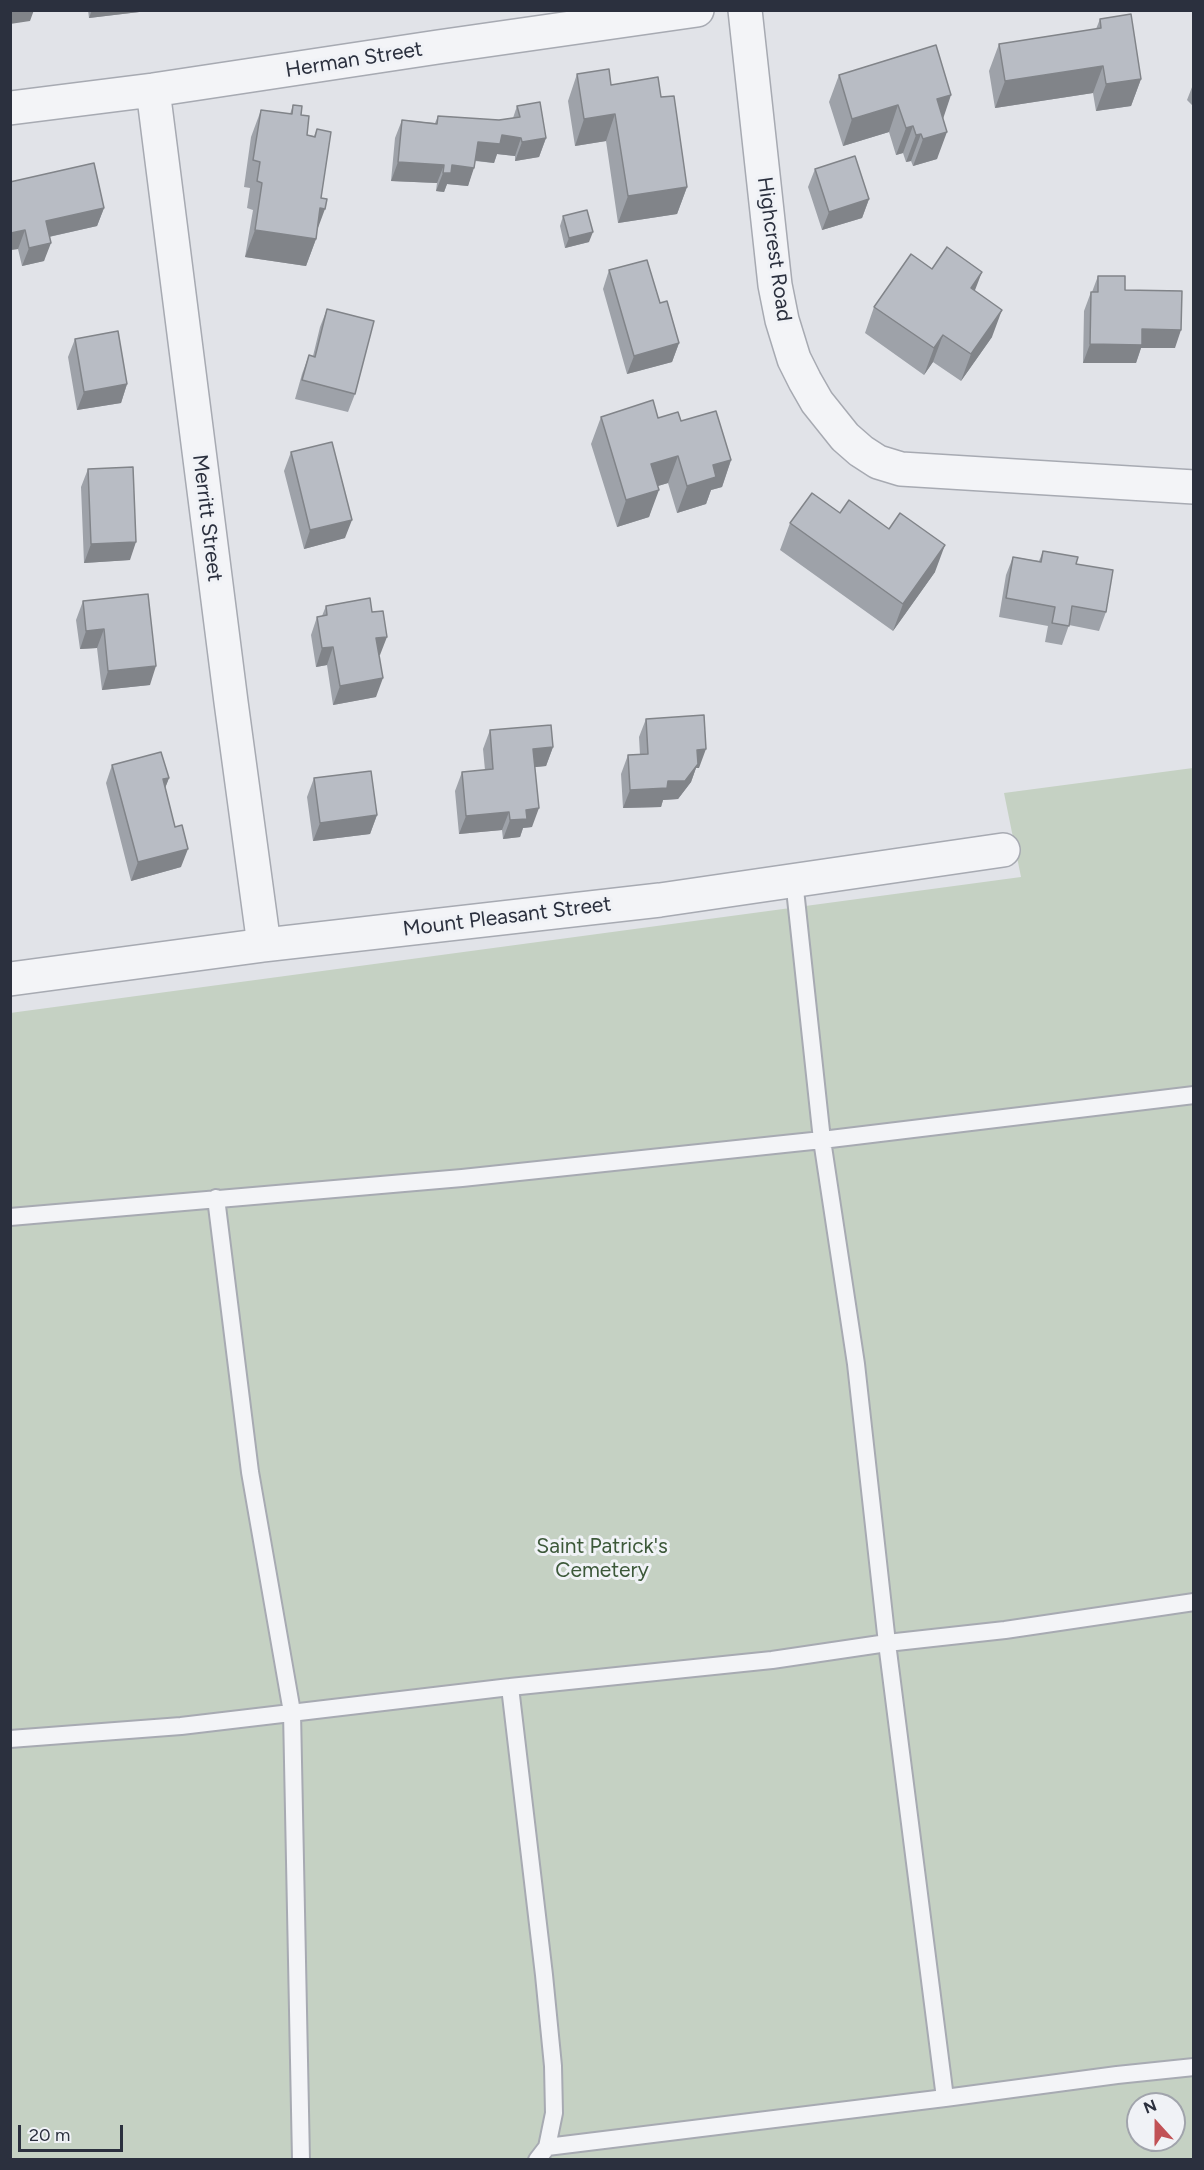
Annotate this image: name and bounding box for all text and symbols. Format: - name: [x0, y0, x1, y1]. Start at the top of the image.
- street label: Herman Street: [284, 37, 424, 83]
- street label: Highcrest Road: [751, 175, 797, 323]
- street label: Merritt Street: [187, 453, 227, 583]
- street label: Mount Pleasant Street: [401, 892, 613, 942]
- park label: Saint Patrick's Cemetery: [536, 1534, 668, 1584]
- north arrow: [1126, 2092, 1186, 2152]
- text: N: [1141, 2096, 1159, 2118]
- scale bar: [21, 2113, 126, 2151]
- text: 20 m: [29, 2124, 70, 2146]

